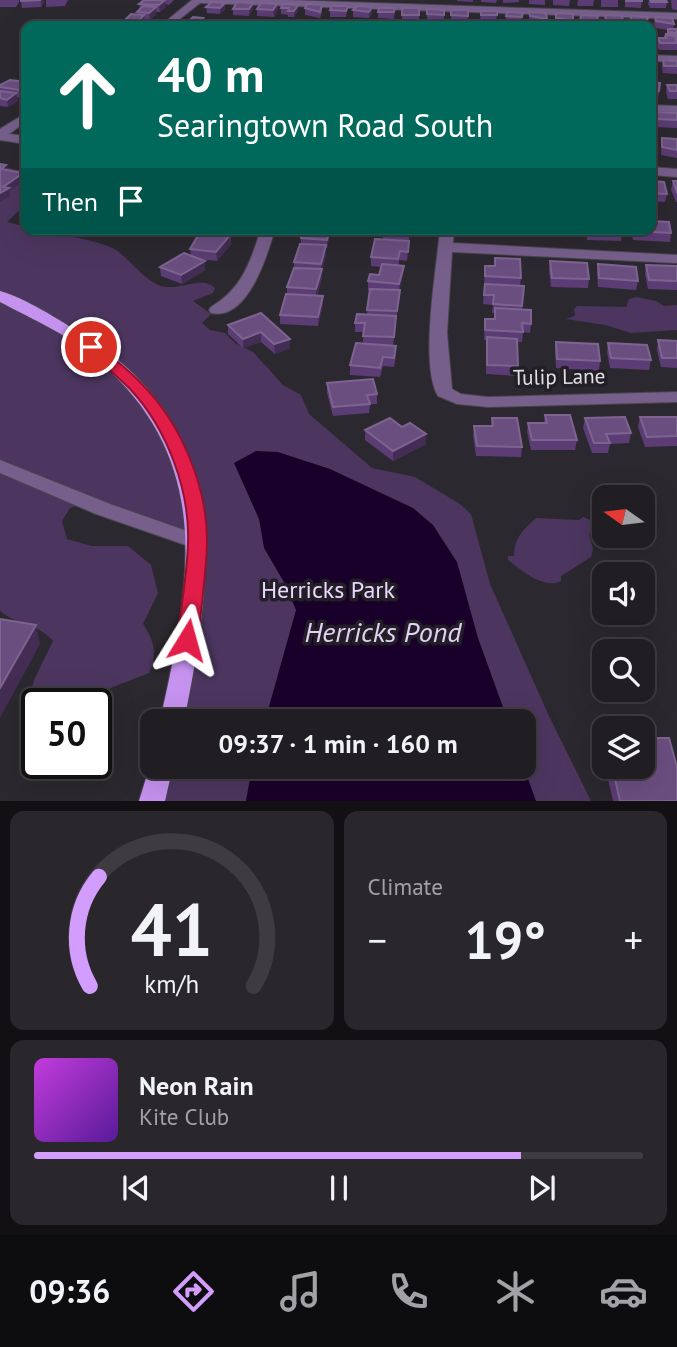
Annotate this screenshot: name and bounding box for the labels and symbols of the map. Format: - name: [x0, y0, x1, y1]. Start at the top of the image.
- pin: [61, 317, 121, 377]
- street label: Tulip Lane: [513, 362, 605, 391]
- north arrow: [592, 485, 654, 548]
- park label: Herricks Park: [261, 574, 396, 605]
- position arrow: [150, 603, 224, 677]
- water label: Herricks Pond: [304, 613, 462, 650]
- speed limit sign: 50: [21, 688, 112, 779]

